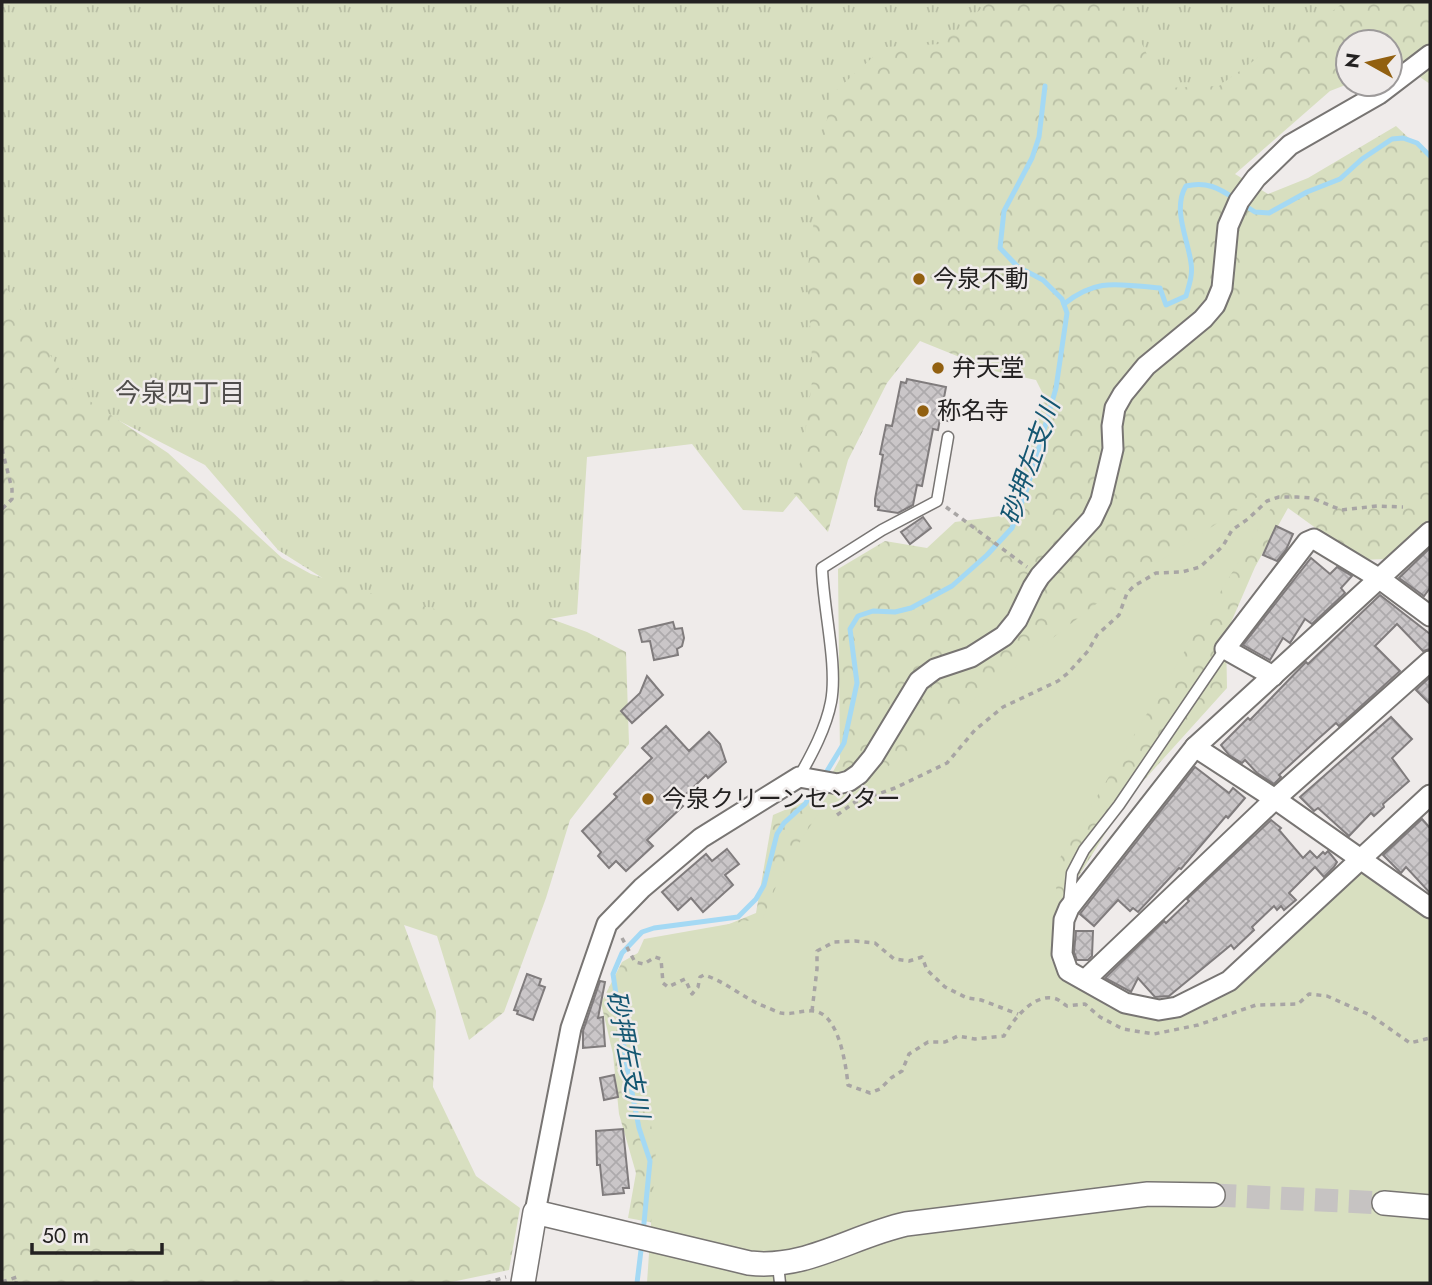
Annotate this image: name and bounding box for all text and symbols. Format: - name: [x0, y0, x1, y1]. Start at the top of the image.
- north arrow: [1334, 28, 1404, 98]
- text: N: [1338, 51, 1367, 70]
- place label: 今泉不動: [933, 261, 1029, 296]
- marker: 今泉不動: [911, 271, 927, 287]
- place label: 弁天堂: [952, 350, 1024, 385]
- marker: 弁天堂: [930, 360, 946, 376]
- district label: 今泉四丁目: [115, 374, 245, 412]
- water label: 砂押左支川: [991, 392, 1070, 530]
- place label: 称名寺: [937, 393, 1009, 428]
- marker: 称名寺: [915, 403, 931, 419]
- place label: 今泉クリーンセンター: [662, 781, 901, 816]
- marker: 今泉クリーンセンター: [640, 791, 656, 807]
- water label: 砂押左支川: [597, 987, 660, 1124]
- scale bar: [32, 1212, 161, 1256]
- text: 50 m: [42, 1221, 89, 1251]

